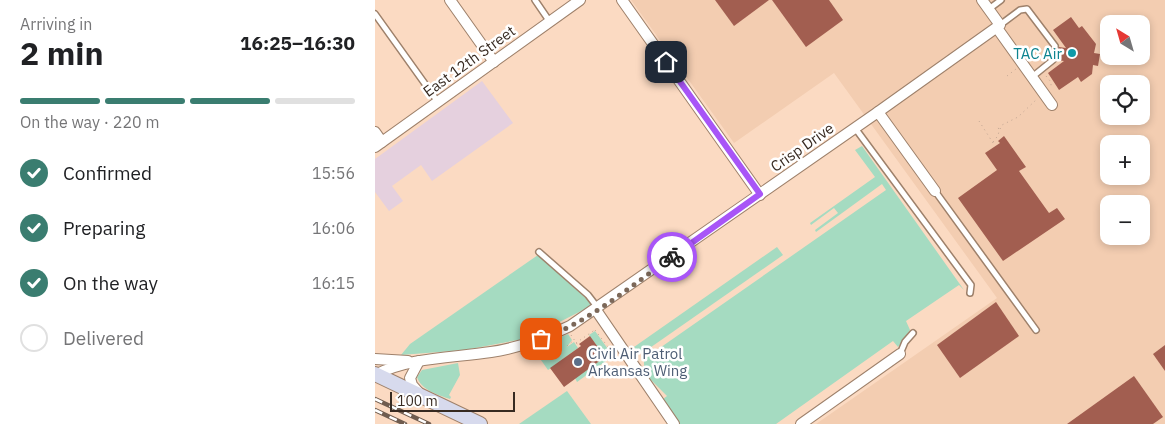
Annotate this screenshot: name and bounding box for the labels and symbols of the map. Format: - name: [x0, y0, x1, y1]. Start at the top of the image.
- north arrow: [1100, 15, 1150, 65]
- street label: East 12th Street: [419, 21, 519, 101]
- pin: [645, 41, 687, 83]
- place label: TAC Air: [1013, 44, 1062, 63]
- marker: TAC Air: [1066, 47, 1078, 59]
- street label: Crisp Drive: [767, 118, 837, 176]
- courier: [647, 232, 697, 282]
- pin: [520, 318, 562, 360]
- place label: Civil Air Patrol Arkansas Wing: [588, 344, 687, 380]
- marker: Civil Air Patrol Arkansas Wing: [572, 356, 584, 368]
- scale bar: [390, 389, 515, 412]

